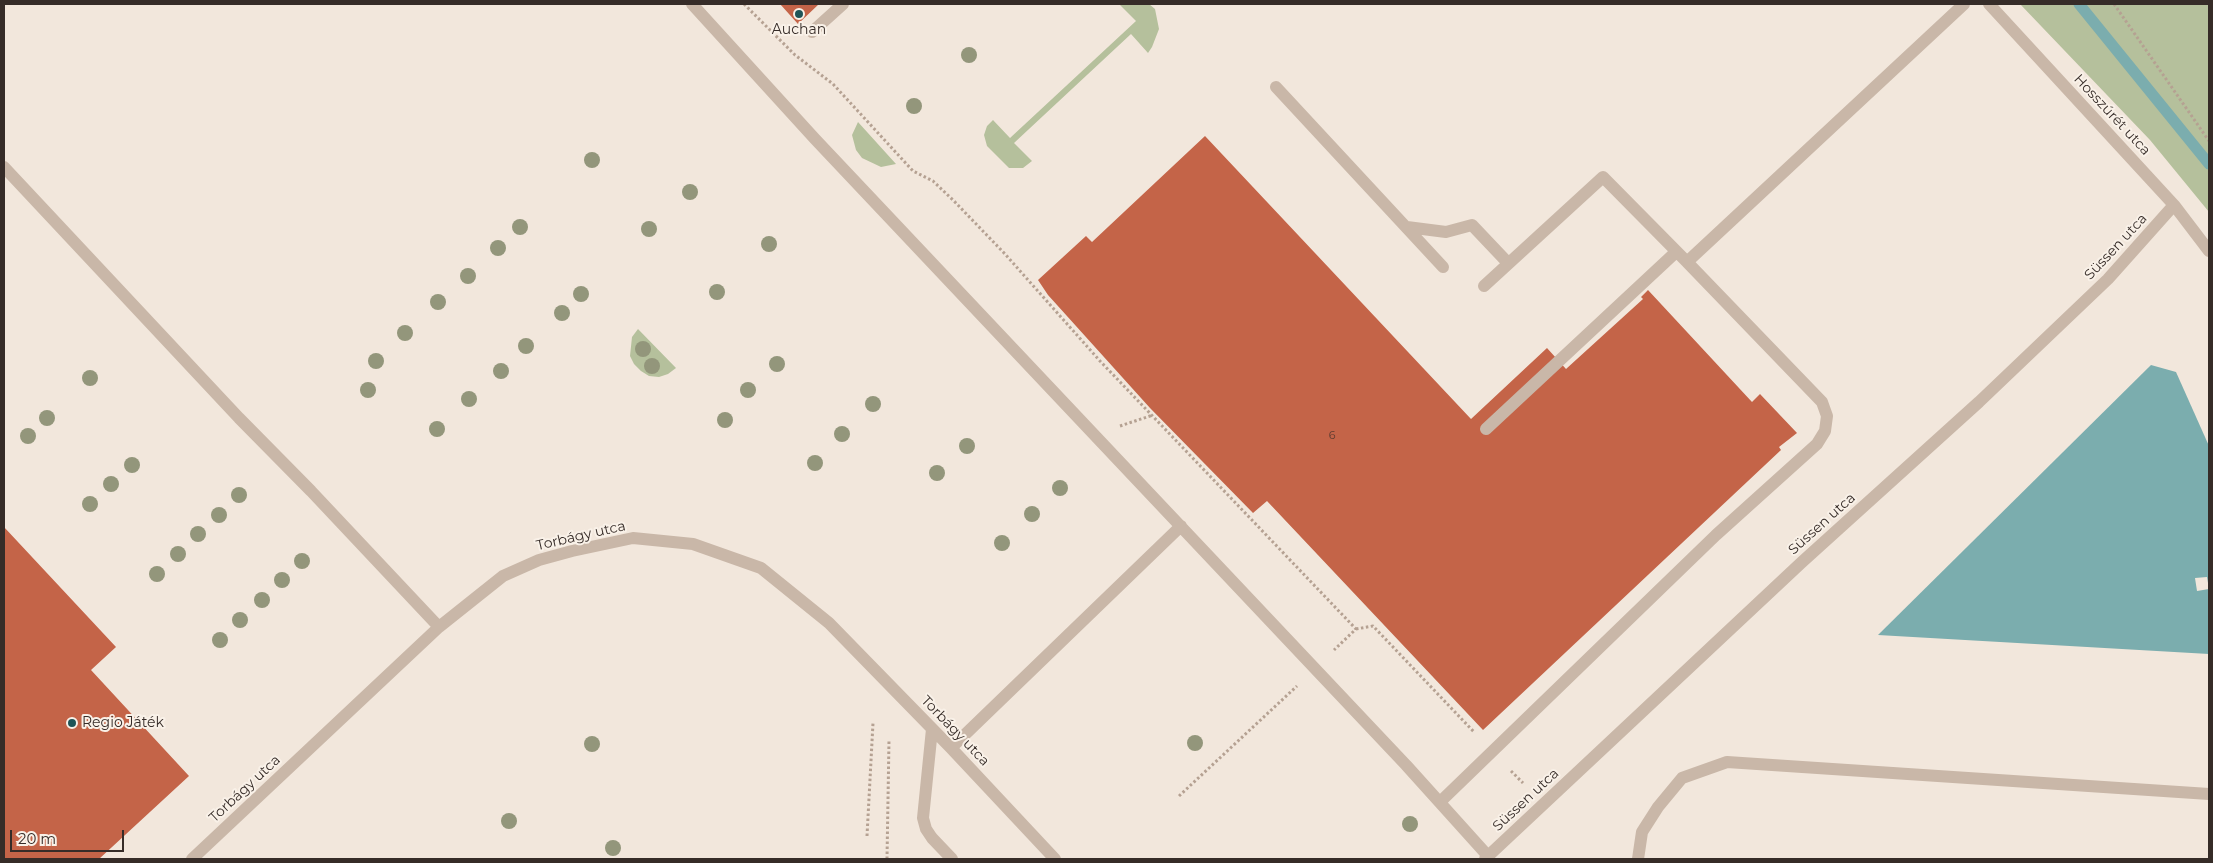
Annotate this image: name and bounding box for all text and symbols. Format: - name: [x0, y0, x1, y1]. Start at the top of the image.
- marker: Auchan: [793, 8, 805, 20]
- place label: Auchan: [772, 22, 826, 38]
- street label: Hosszúrét utca: [2070, 71, 2154, 159]
- street label: Süssen utca: [2081, 210, 2151, 284]
- house number: 6: [1329, 429, 1335, 443]
- street label: Süssen utca: [1785, 490, 1859, 558]
- street label: Torbágy utca: [535, 518, 627, 554]
- street label: Torbágy utca: [917, 692, 993, 770]
- place label: Regio Játék: [82, 715, 164, 731]
- marker: Regio Játék: [66, 717, 78, 729]
- street label: Torbágy utca: [206, 752, 284, 826]
- street label: Süssen utca: [1489, 765, 1563, 835]
- scale bar: [12, 820, 126, 852]
- text: 20 m: [18, 829, 56, 848]

